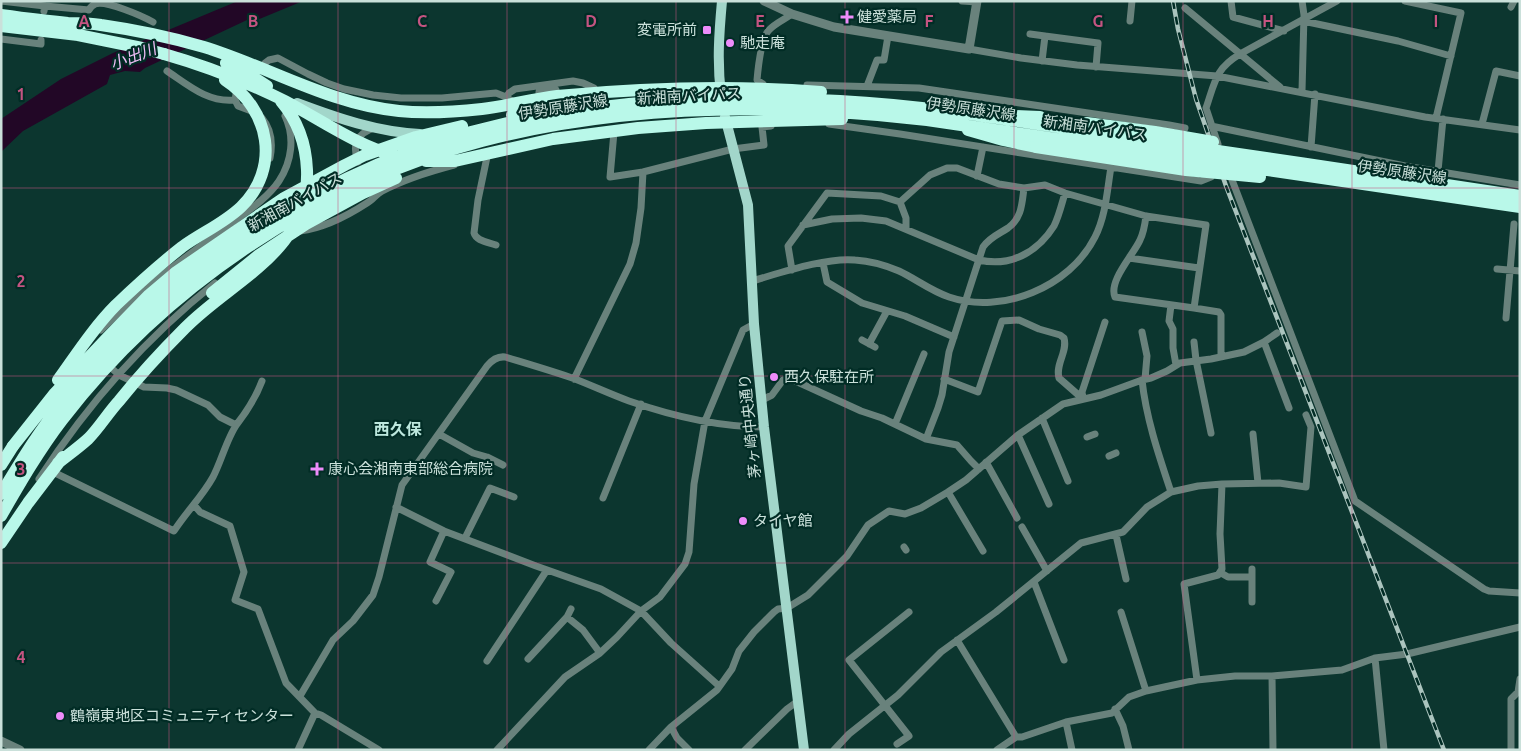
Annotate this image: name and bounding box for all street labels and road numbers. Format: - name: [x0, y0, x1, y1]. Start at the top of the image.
- street label: 新湘南バイパス: [636, 84, 742, 107]
- street label: 伊勢原藤沢線: [517, 91, 609, 122]
- street label: 伊勢原藤沢線: [925, 94, 1017, 123]
- street label: 新湘南バイパス: [1042, 112, 1148, 143]
- street label: 伊勢原藤沢線: [1356, 157, 1448, 186]
- street label: 新湘南バイパス: [245, 169, 345, 234]
- street label: 茅ヶ崎中央通り: [736, 373, 763, 479]

